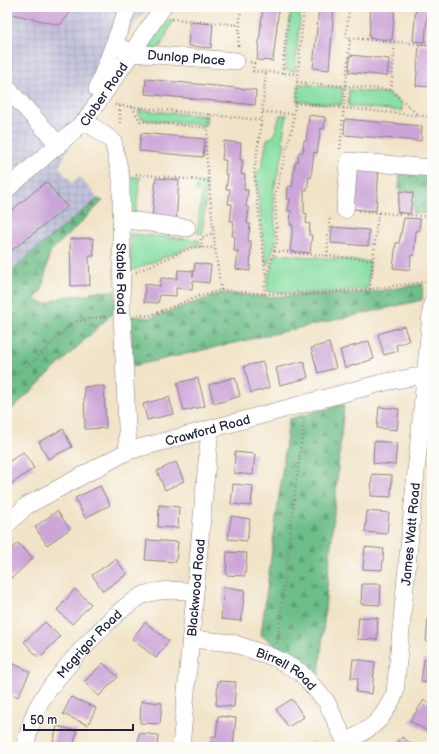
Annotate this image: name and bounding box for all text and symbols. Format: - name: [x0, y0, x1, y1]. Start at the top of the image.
- street label: Dunlop Place: [147, 47, 226, 69]
- street label: Clober Road: [77, 60, 132, 130]
- street label: Stable Road: [112, 243, 129, 315]
- street label: Crawford Road: [163, 412, 252, 450]
- street label: James Watt Road: [398, 482, 424, 586]
- street label: Blackwood Road: [184, 538, 209, 637]
- street label: Mcgrigor Road: [54, 607, 125, 682]
- street label: Birrell Road: [254, 645, 319, 694]
- scale bar: [24, 706, 133, 732]
- text: 50 m: [30, 713, 57, 728]

